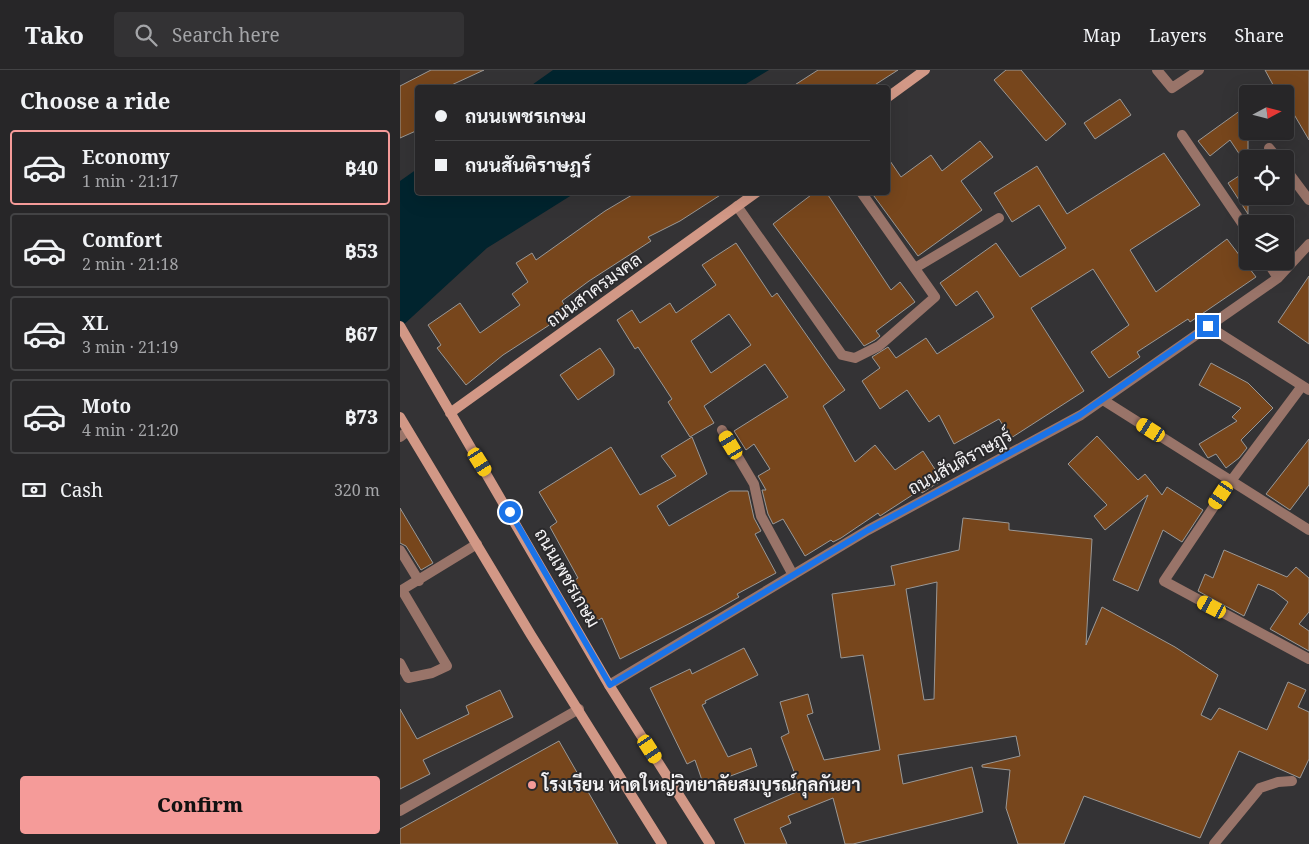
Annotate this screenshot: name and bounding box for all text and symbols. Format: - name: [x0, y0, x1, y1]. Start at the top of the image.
- search box: [114, 12, 464, 57]
- text: Tako: [25, 18, 84, 51]
- icon: search: [132, 21, 160, 49]
- text: Search here: [172, 22, 280, 48]
- text: Map: [1083, 23, 1121, 47]
- text: Layers: [1149, 23, 1207, 47]
- text: Share: [1235, 23, 1284, 47]
- text: Choose a ride: [20, 85, 170, 115]
- north arrow: [1239, 85, 1294, 140]
- map controls: [1239, 85, 1294, 270]
- text: ถนนเพชรเกษม: [465, 103, 586, 129]
- text: Economy: [82, 144, 170, 170]
- icon: car: [22, 145, 67, 190]
- button: locate: [1239, 150, 1294, 205]
- text: ถนนสันติราษฎร์: [465, 152, 591, 178]
- text: ฿40: [345, 155, 378, 181]
- text: 1 min · 21:17: [82, 170, 178, 192]
- button: layers: [1239, 215, 1294, 270]
- text: Comfort: [82, 227, 162, 253]
- icon: car: [22, 228, 67, 273]
- text: ฿53: [345, 238, 378, 264]
- street label: ถนนสาครมงคล: [541, 246, 646, 332]
- text: 2 min · 21:18: [82, 253, 178, 275]
- text: XL: [82, 310, 108, 336]
- icon: car: [22, 311, 67, 356]
- route end: [1197, 315, 1219, 337]
- text: ฿67: [345, 321, 378, 347]
- text: 3 min · 21:19: [82, 336, 178, 358]
- text: Moto: [82, 393, 131, 419]
- icon: car: [22, 394, 67, 439]
- text: ฿73: [345, 404, 378, 430]
- car: [1134, 416, 1167, 444]
- text: 4 min · 21:20: [82, 419, 178, 441]
- street label: ถนนสันติราษฎร์: [903, 422, 1017, 501]
- car: [716, 428, 745, 462]
- car: [465, 445, 494, 479]
- icon: cash: [20, 476, 48, 504]
- text: Cash: [60, 477, 103, 503]
- car: [1206, 478, 1235, 512]
- text: 320 m: [334, 479, 380, 501]
- route start: [499, 501, 521, 523]
- street label: ถนนเพชรเกษม: [530, 524, 606, 631]
- car: [1195, 593, 1228, 621]
- car: [635, 732, 664, 766]
- place label: โรงเรียน หาดใหญ่วิทยาลัยสมบูรณ์กุลกันยา: [541, 772, 861, 799]
- button: Confirm: [20, 776, 380, 834]
- marker: โรงเรียน หาดใหญ่วิทยาลัยสมบูรณ์กุลกันยา: [526, 779, 538, 791]

